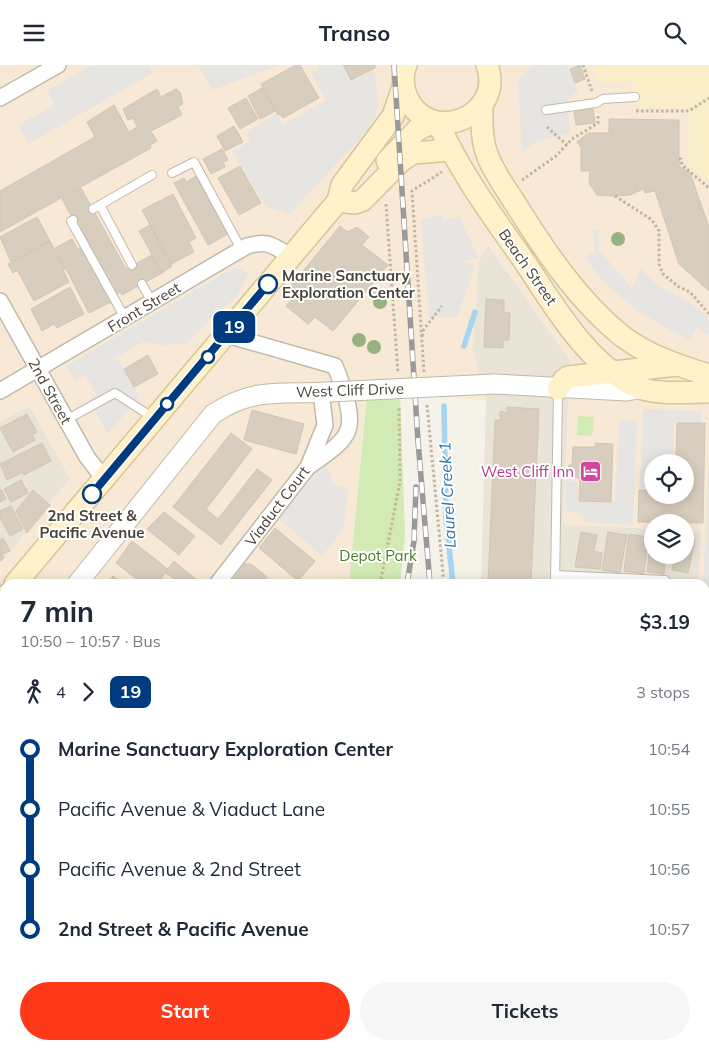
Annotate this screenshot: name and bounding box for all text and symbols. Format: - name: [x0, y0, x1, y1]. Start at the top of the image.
- icon: menu: [20, 19, 48, 47]
- text: Transo: [319, 19, 390, 47]
- icon: search: [661, 19, 689, 47]
- street label: Beach Street: [495, 225, 561, 309]
- place label: Marine Sanctuary Exploration Center: [282, 266, 415, 302]
- marker: Marine Sanctuary Exploration Center: [258, 274, 278, 294]
- street label: Front Street: [104, 278, 184, 336]
- line badge: 19: [212, 311, 256, 343]
- text: 19: [223, 315, 245, 338]
- unlabelled marker: [201, 350, 215, 364]
- street label: 2nd Street: [24, 355, 76, 427]
- street label: West Cliff Drive: [296, 379, 404, 401]
- unlabelled marker: [160, 397, 174, 411]
- water label: Laurel Creek 1: [434, 442, 460, 548]
- map controls: [644, 454, 694, 564]
- button: locate: [644, 454, 694, 504]
- hotel icon: West Cliff Inn: [578, 459, 602, 483]
- street label: Viaduct Court: [241, 462, 313, 550]
- place label: West Cliff Inn: [481, 462, 574, 481]
- marker: 2nd Street & Pacific Avenue: [82, 484, 102, 504]
- place label: 2nd Street & Pacific Avenue: [40, 506, 144, 542]
- button: layers: [644, 514, 694, 564]
- park label: Depot Park: [339, 546, 417, 565]
- text: 7 min: [20, 594, 94, 629]
- text: $3.19: [640, 610, 690, 634]
- text: 10:50 – 10:57 · Bus: [20, 631, 161, 651]
- icon: walk: [20, 678, 48, 706]
- icon: forward: [74, 678, 102, 706]
- text: 19: [120, 680, 141, 703]
- text: 4: [56, 682, 66, 702]
- text: 3 stops: [636, 682, 690, 702]
- text: Marine Sanctuary Exploration Center: [58, 737, 393, 761]
- text: 10:54: [648, 739, 690, 759]
- text: Pacific Avenue & Viaduct Lane: [58, 797, 325, 821]
- text: 10:55: [648, 799, 690, 819]
- text: Pacific Avenue & 2nd Street: [58, 857, 301, 881]
- text: 10:56: [648, 859, 690, 879]
- text: 2nd Street & Pacific Avenue: [58, 917, 309, 941]
- text: 10:57: [648, 919, 690, 939]
- button: Start: [20, 982, 350, 1040]
- button: Tickets: [360, 982, 690, 1040]

